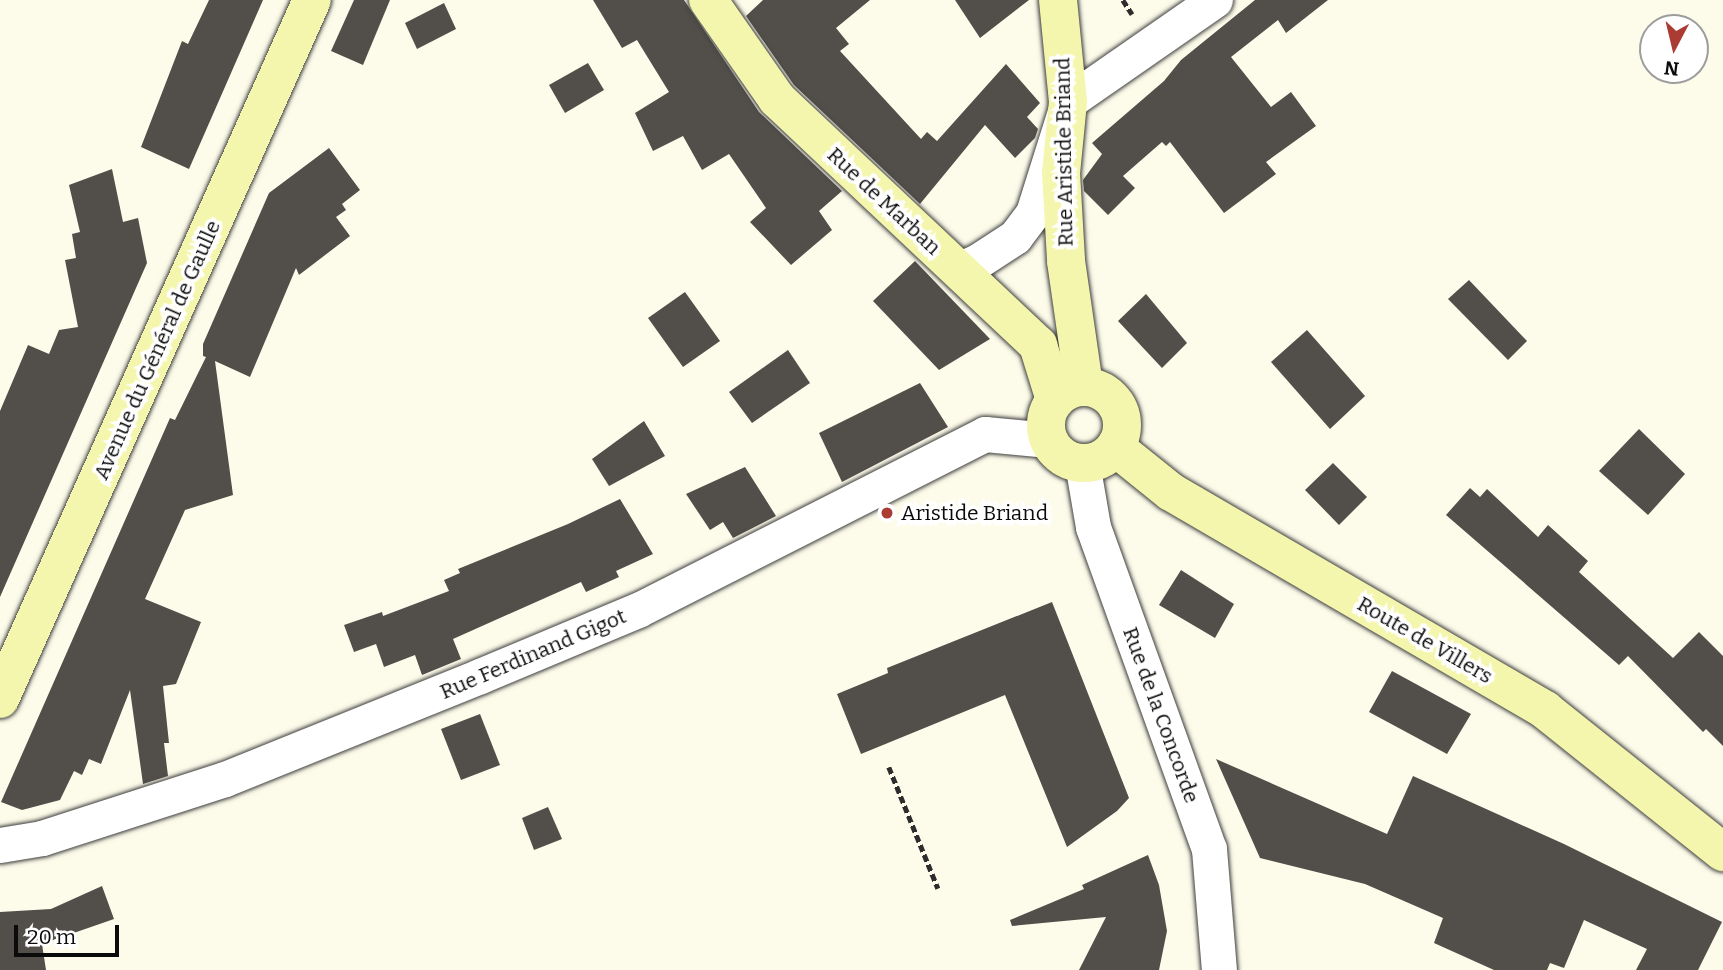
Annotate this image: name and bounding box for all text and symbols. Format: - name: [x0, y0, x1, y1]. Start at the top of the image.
- north arrow: [1639, 14, 1709, 84]
- text: N: [1663, 56, 1680, 81]
- street label: Rue Aristide Briand: [1050, 57, 1078, 247]
- street label: Rue de Marban: [822, 142, 946, 260]
- street label: Avenue du Général de Gaulle: [88, 216, 226, 484]
- place label: Aristide Briand: [901, 500, 1048, 526]
- marker: Aristide Briand: [879, 505, 895, 521]
- street label: Route de Villers: [1353, 591, 1497, 689]
- street label: Rue Ferdinand Gigot: [436, 603, 630, 705]
- street label: Rue de la Concorde: [1117, 624, 1205, 806]
- scale bar: [18, 911, 122, 955]
- text: 20 m: [27, 924, 76, 950]

